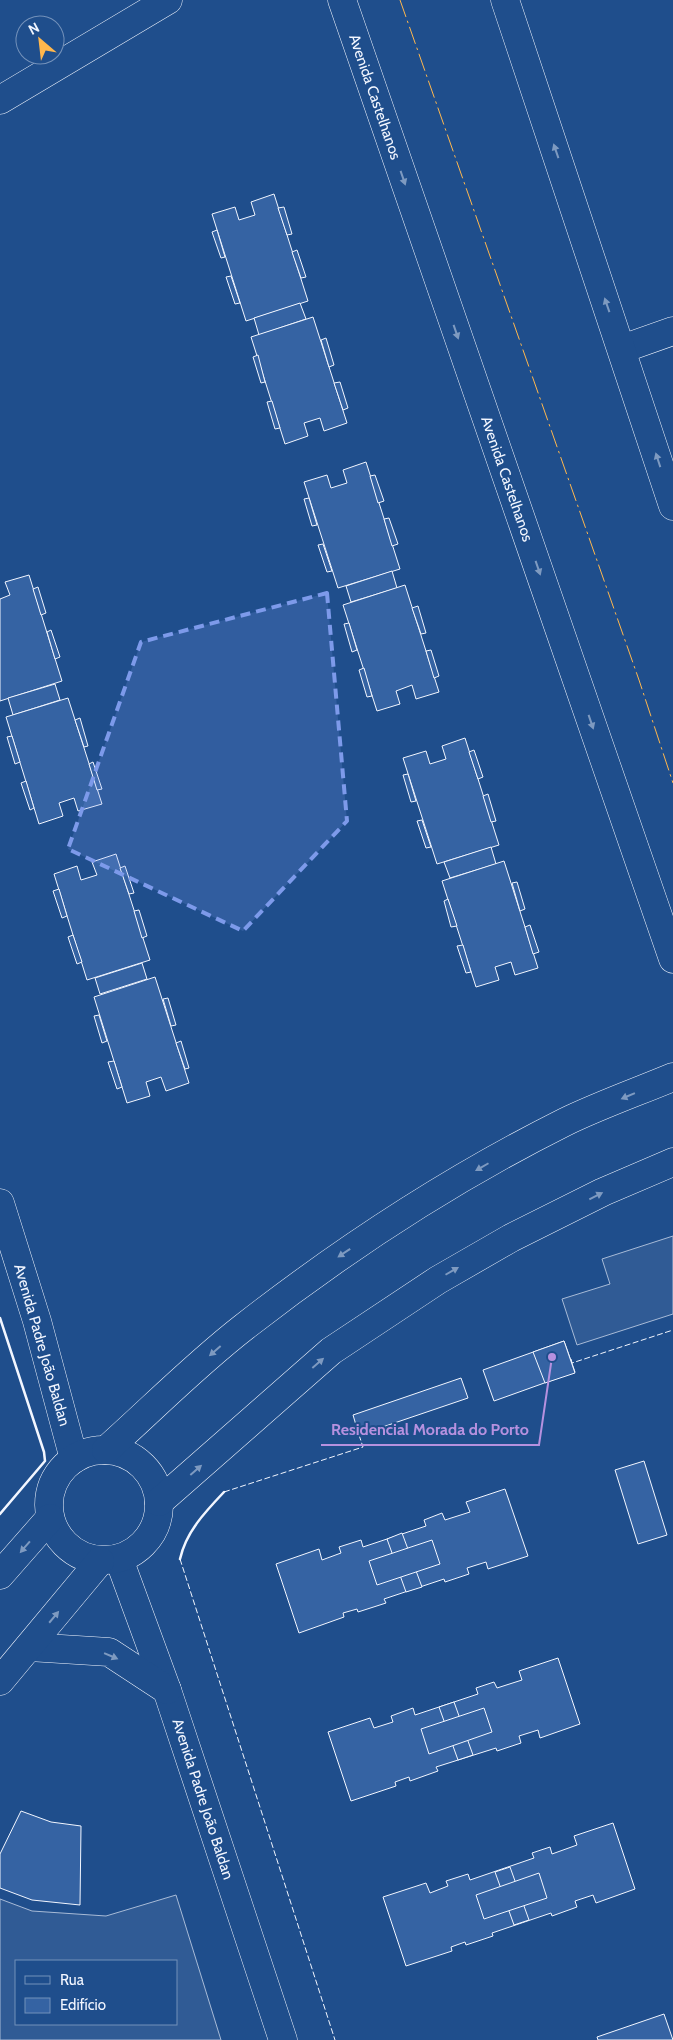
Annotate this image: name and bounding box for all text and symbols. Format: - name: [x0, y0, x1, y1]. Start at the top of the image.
- north arrow: [15, 15, 65, 65]
- text: N: [25, 18, 42, 39]
- street label: Avenida Castelhanos: [345, 32, 405, 162]
- one-way arrow: [551, 143, 559, 158]
- one-way arrow: [400, 171, 407, 186]
- one-way arrow: [603, 297, 611, 312]
- one-way arrow: [453, 325, 461, 340]
- street label: Avenida Castelhanos: [477, 414, 537, 544]
- one-way arrow: [654, 452, 661, 467]
- one-way arrow: [535, 561, 542, 576]
- one-way arrow: [587, 715, 595, 730]
- one-way arrow: [621, 1092, 635, 1100]
- one-way arrow: [476, 1162, 489, 1171]
- one-way arrow: [589, 1192, 603, 1200]
- one-way arrow: [338, 1248, 351, 1258]
- street label: Avenida Padre João Baldan: [10, 1262, 74, 1428]
- one-way arrow: [446, 1267, 459, 1276]
- one-way arrow: [210, 1345, 222, 1357]
- one-way arrow: [311, 1357, 324, 1368]
- callout: Residencial Morada do Porto: [321, 1414, 539, 1445]
- text: Residencial Morada do Porto: [331, 1420, 529, 1439]
- one-way arrow: [190, 1465, 202, 1476]
- one-way arrow: [19, 1540, 30, 1553]
- one-way arrow: [48, 1611, 59, 1624]
- one-way arrow: [104, 1651, 119, 1660]
- street label: Avenida Padre João Baldan: [169, 1716, 237, 1882]
- legend: [15, 1960, 178, 2025]
- text: Rua: [60, 1971, 85, 1989]
- text: Edifício: [60, 1996, 106, 2014]

